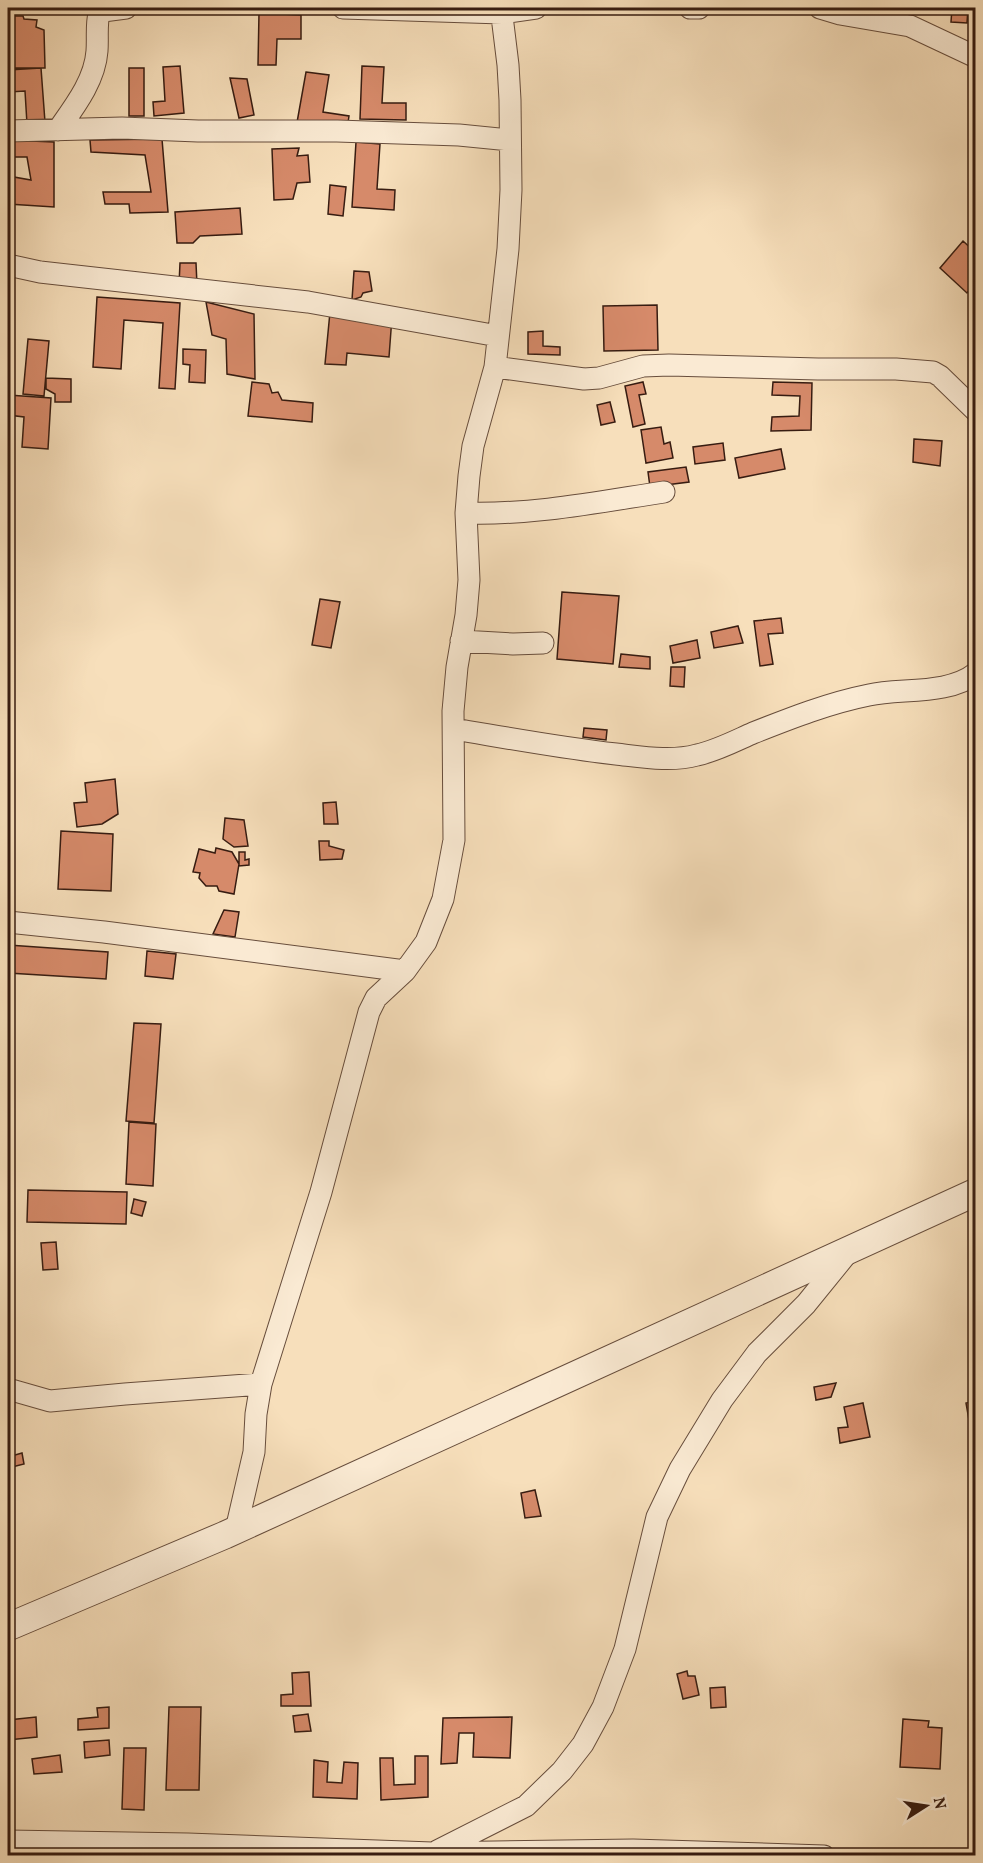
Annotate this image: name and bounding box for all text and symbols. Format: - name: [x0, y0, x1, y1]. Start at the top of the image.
- north arrow: [896, 1776, 956, 1836]
- text: N: [927, 1795, 951, 1812]

